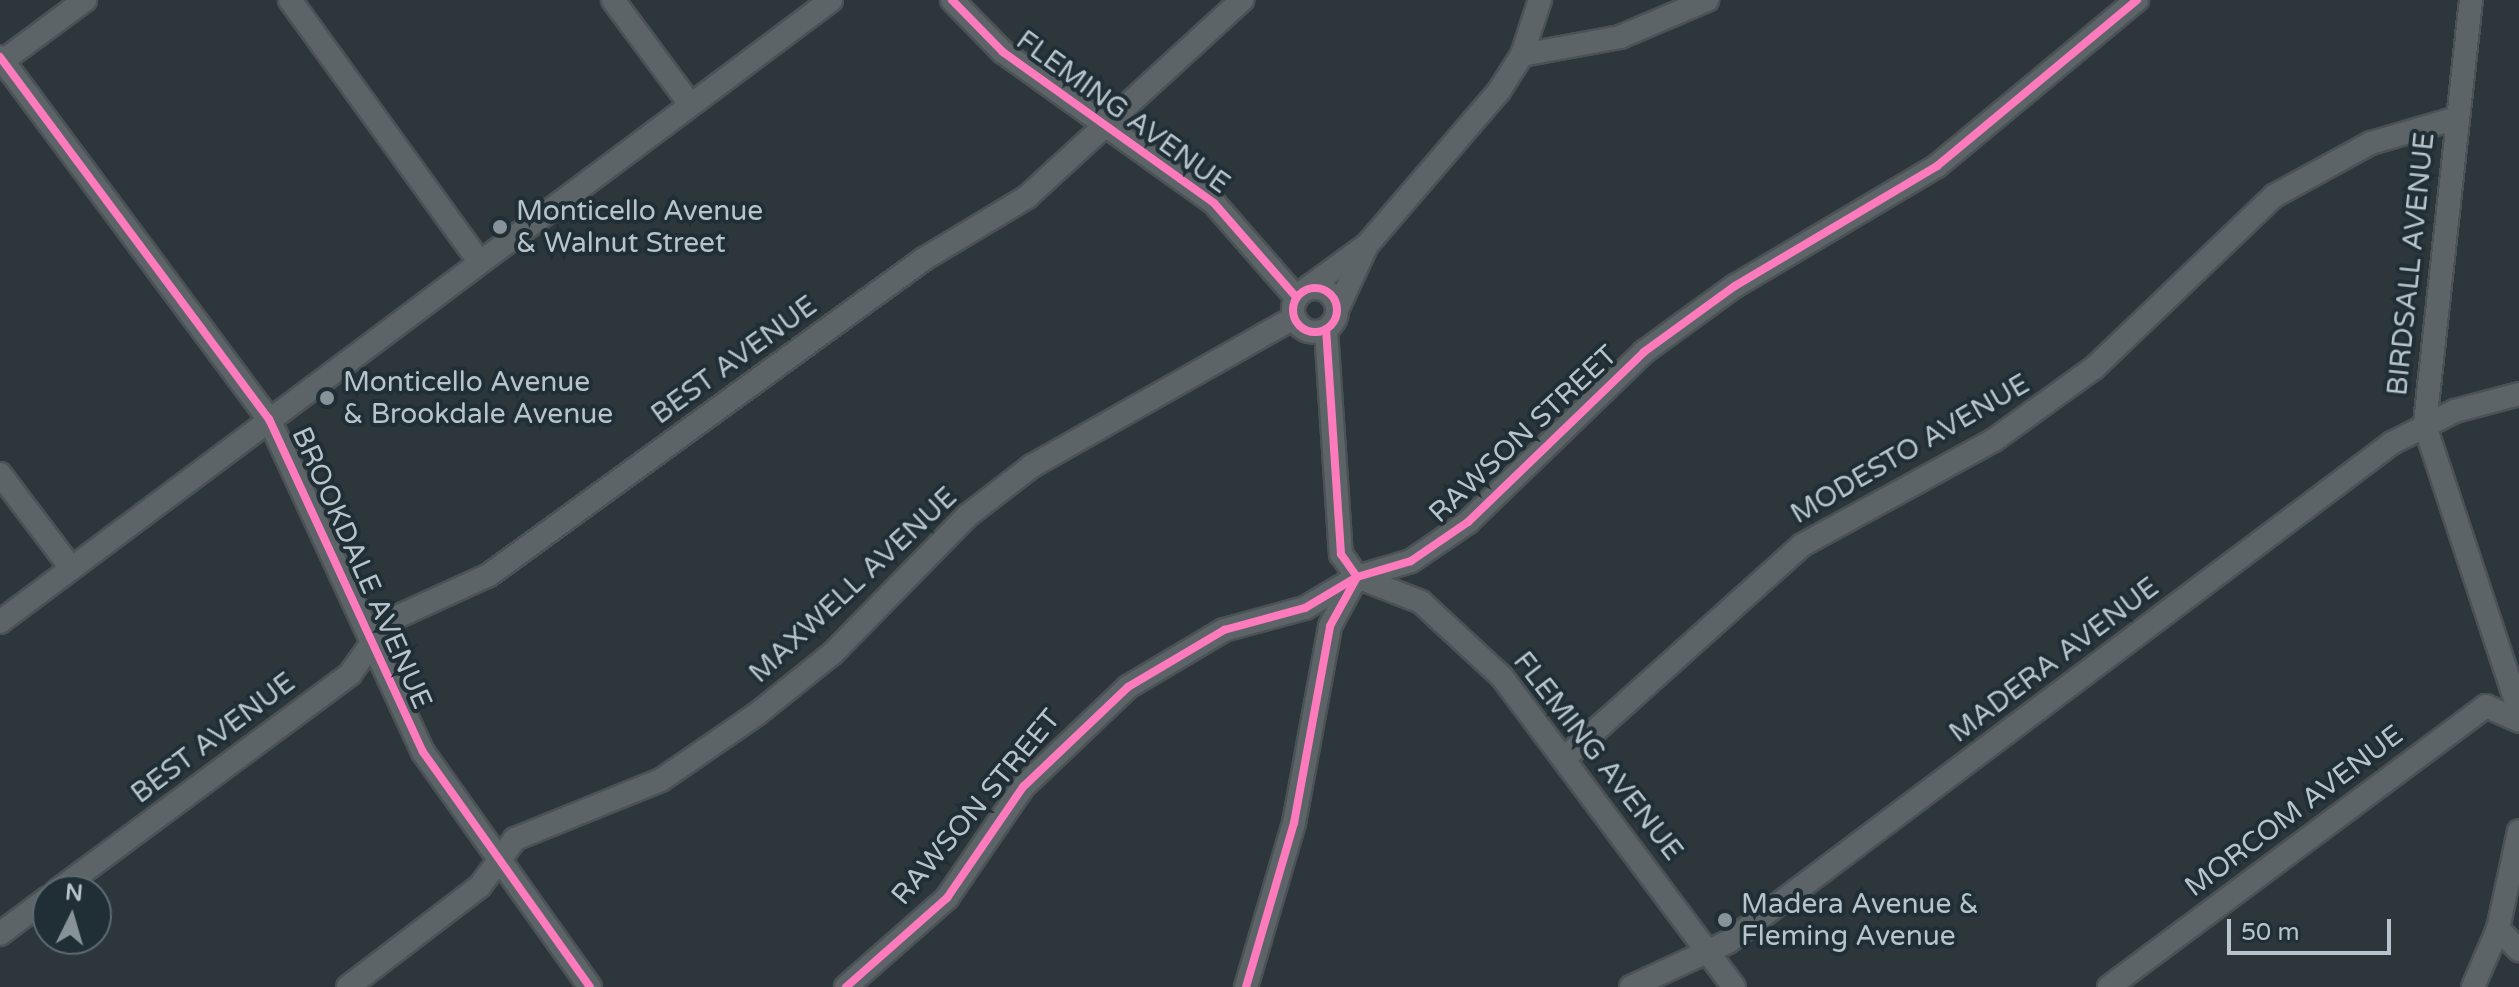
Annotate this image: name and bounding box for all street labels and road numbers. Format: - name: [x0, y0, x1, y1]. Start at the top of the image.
- street label: FLEMING AVENUE: [1010, 23, 1236, 201]
- street label: BIRDSALL AVENUE: [2380, 131, 2442, 397]
- street label: BEST AVENUE: [645, 289, 823, 431]
- street label: RAWSON STREET: [1422, 338, 1624, 530]
- street label: MODESTO AVENUE: [1785, 367, 2035, 531]
- street label: BROOKDALE AVENUE: [285, 422, 439, 714]
- street label: MAXWELL AVENUE: [742, 480, 964, 690]
- street label: MADERA AVENUE: [1943, 570, 2165, 750]
- street label: FLEMING AVENUE: [1506, 645, 1690, 867]
- street label: BEST AVENUE: [124, 666, 302, 810]
- street label: RAWSON STREET: [884, 702, 1068, 912]
- street label: MORCOM AVENUE: [2178, 718, 2410, 904]

